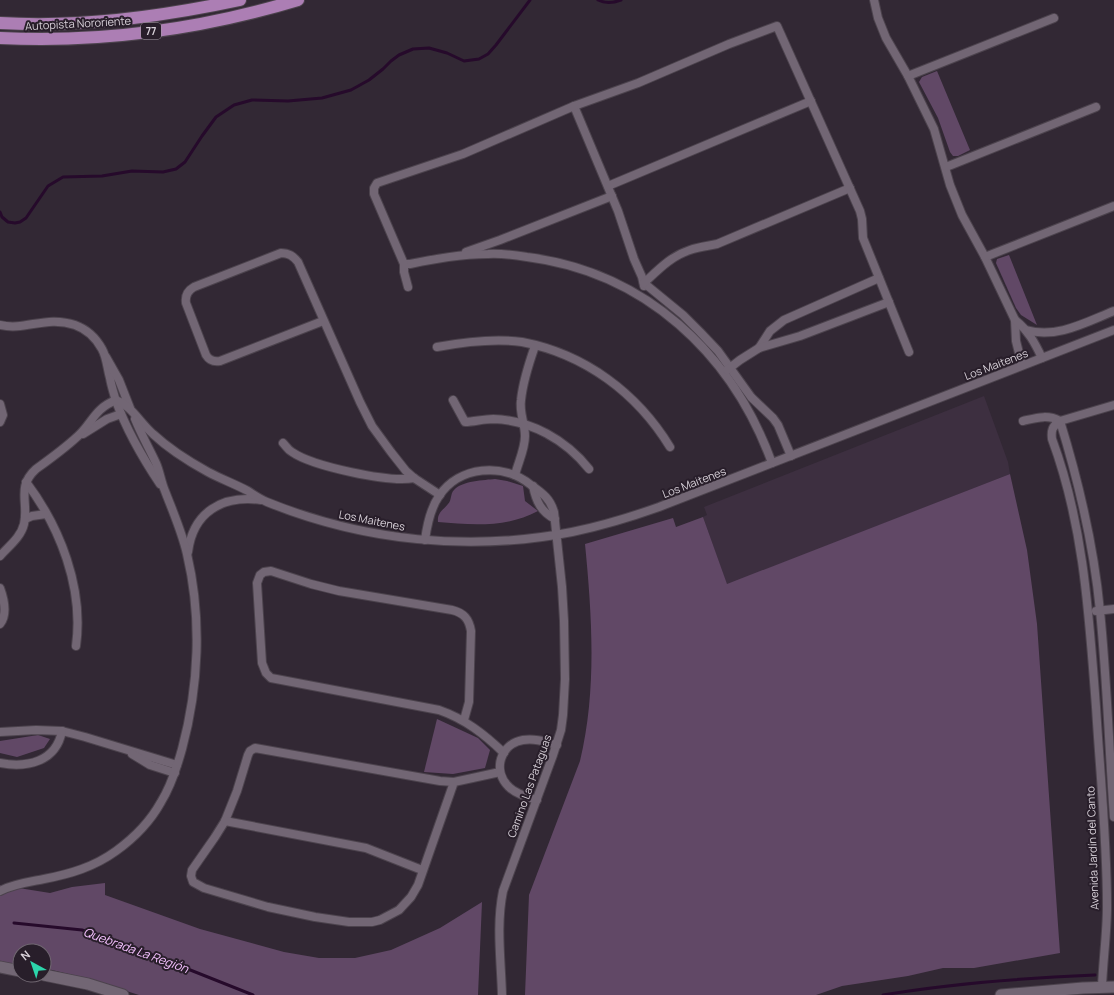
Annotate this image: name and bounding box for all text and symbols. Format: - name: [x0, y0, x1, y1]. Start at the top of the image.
- street label: Autopista Nororiente: [25, 13, 132, 33]
- road number: 77: [141, 23, 161, 39]
- street label: Los Maitenes: [962, 345, 1030, 383]
- street label: Los Maitenes: [660, 463, 728, 501]
- street label: Los Maitenes: [338, 506, 407, 534]
- street label: Camino Las Pataguas: [503, 732, 555, 840]
- street label: Avenida Jardín del Canto: [1082, 785, 1102, 910]
- water label: Quebrada La Región: [81, 923, 192, 977]
- north arrow: [12, 943, 52, 983]
- text: N: [17, 947, 33, 963]

